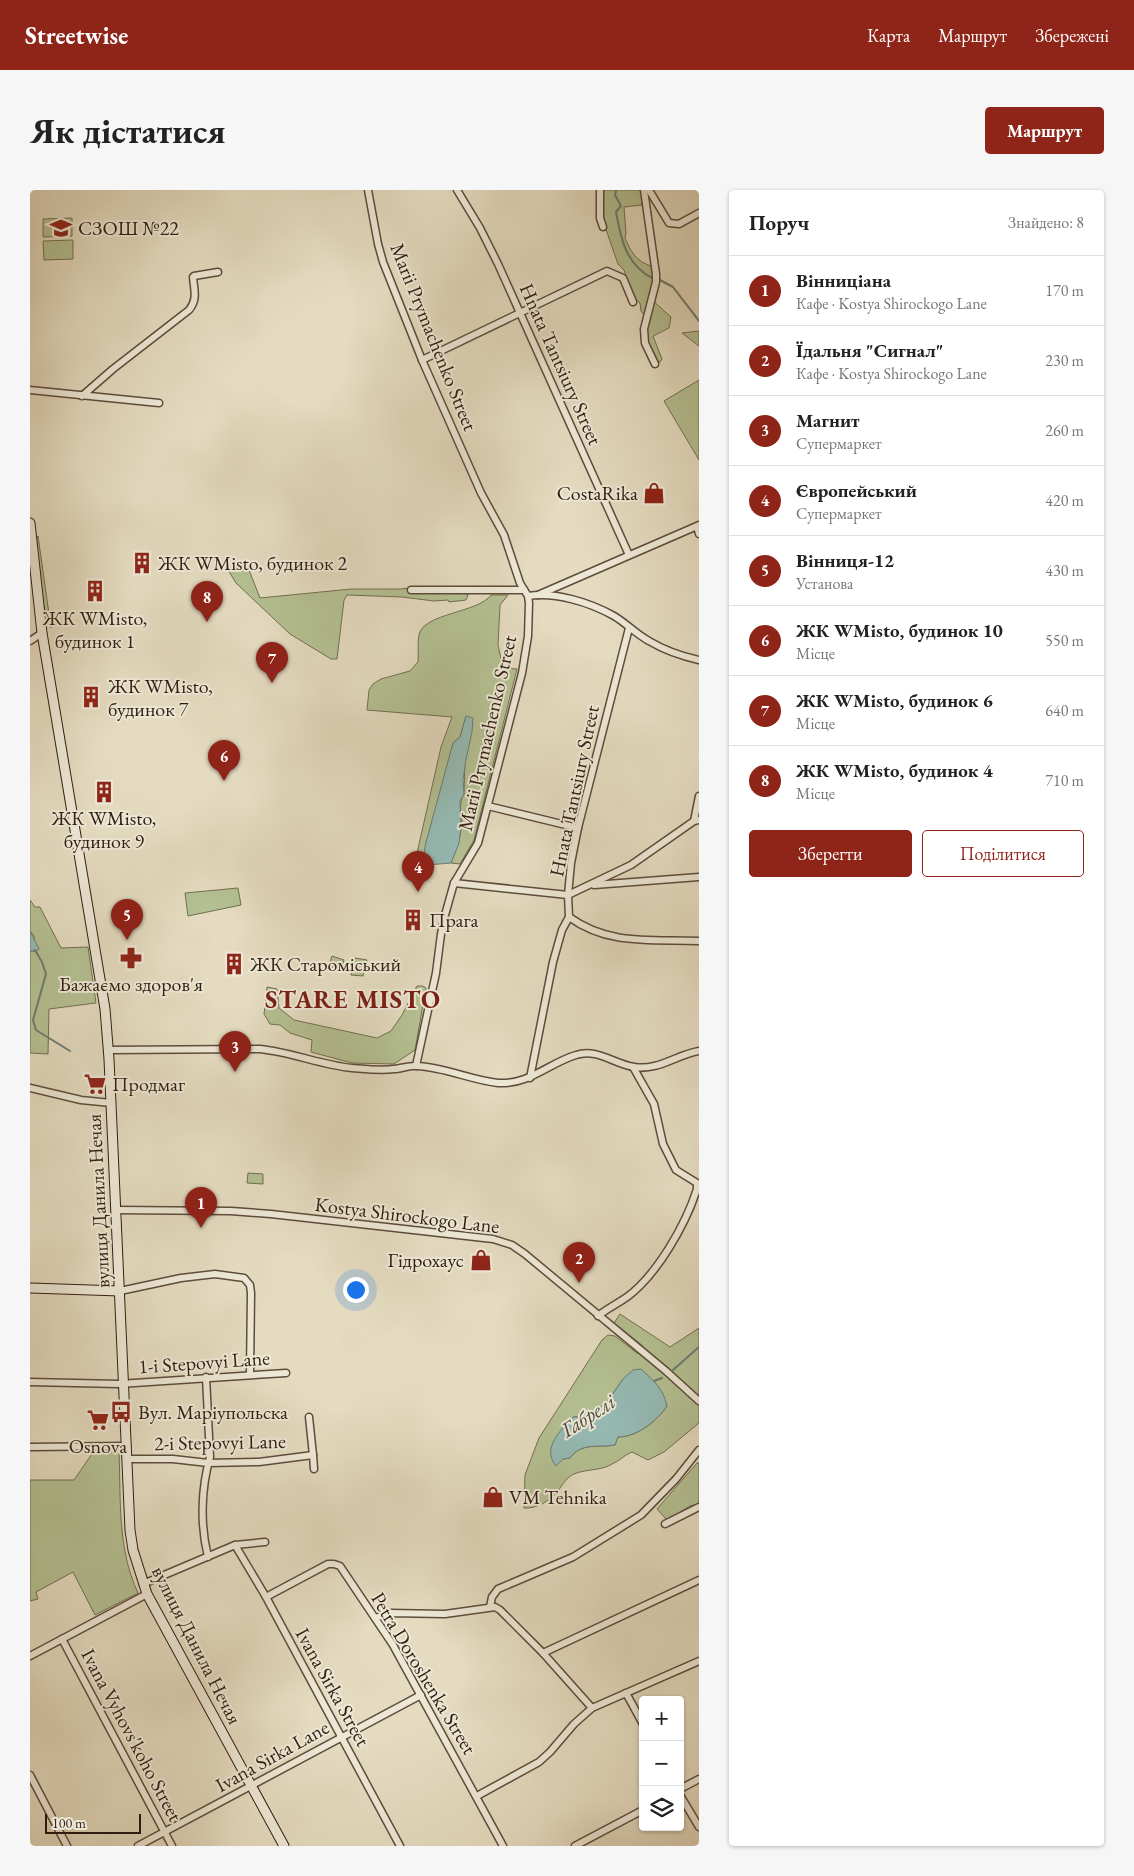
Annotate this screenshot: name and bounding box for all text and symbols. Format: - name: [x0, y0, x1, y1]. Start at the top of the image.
- text: Streetwise: [25, 20, 128, 51]
- text: Карта: [867, 24, 910, 47]
- text: Маршрут: [938, 24, 1007, 47]
- text: Збережені: [1035, 24, 1109, 47]
- button: Маршрут: [985, 107, 1104, 154]
- text: Як дістатися: [30, 108, 225, 153]
- text: Поруч: [749, 209, 809, 236]
- text: Знайдено: 8: [1008, 212, 1084, 233]
- school or university icon: СЗОШ №22: [48, 215, 74, 241]
- place label: СЗОШ №22: [78, 215, 179, 241]
- street label: Marii Prymachenko Street: [384, 239, 484, 435]
- text: Вінниціана: [796, 268, 891, 293]
- street label: Hnata Tantsiury Street: [514, 279, 609, 450]
- text: 1: [761, 280, 769, 301]
- text: 170 m: [1045, 280, 1084, 301]
- text: Кафе · Kostya Shirockogo Lane: [796, 293, 987, 314]
- text: Їдальня "Сигнал": [796, 338, 943, 363]
- text: 2: [761, 350, 769, 371]
- text: 230 m: [1045, 350, 1084, 371]
- text: Кафе · Kostya Shirockogo Lane: [796, 363, 987, 384]
- text: Магнит: [796, 408, 860, 433]
- text: 3: [761, 420, 769, 441]
- text: 260 m: [1045, 420, 1084, 441]
- text: Супермаркет: [796, 433, 882, 454]
- text: Європейський: [796, 478, 917, 503]
- place label: CostaRika: [557, 480, 638, 506]
- shop icon: CostaRika: [641, 480, 667, 506]
- text: 4: [761, 490, 769, 511]
- text: 420 m: [1045, 490, 1084, 511]
- text: Супермаркет: [796, 503, 882, 524]
- text: Вінниця-12: [796, 548, 894, 573]
- building icon: ЖК WMisto, будинок 2: [129, 550, 155, 576]
- place label: ЖК WMisto, будинок 2: [157, 550, 348, 576]
- text: 5: [761, 560, 769, 581]
- text: 430 m: [1045, 560, 1084, 581]
- text: Установа: [796, 573, 853, 594]
- building icon: ЖК WMisto, будинок 1: [82, 578, 108, 604]
- pin: 8: [191, 581, 223, 622]
- place label: ЖК WMisto, будинок 1: [42, 605, 147, 654]
- text: ЖК WMisto, будинок 10: [796, 618, 1003, 643]
- text: 6: [761, 630, 769, 651]
- text: 550 m: [1045, 630, 1084, 651]
- street label: Marii Prymachenko Street: [452, 632, 522, 833]
- pin: 7: [256, 642, 288, 683]
- text: Місце: [796, 643, 835, 664]
- place label: ЖК WMisto, будинок 7: [107, 673, 213, 722]
- building icon: ЖК WMisto, будинок 7: [78, 684, 104, 710]
- text: ЖК WMisto, будинок 6: [796, 688, 993, 713]
- text: 7: [761, 700, 769, 721]
- text: 640 m: [1045, 700, 1084, 721]
- street label: Hnata Tantsiury Street: [543, 702, 605, 879]
- text: Місце: [796, 713, 835, 734]
- pin: 6: [208, 740, 240, 781]
- text: ЖК WMisto, будинок 4: [796, 758, 993, 783]
- text: 8: [761, 770, 769, 791]
- text: 710 m: [1045, 770, 1084, 791]
- building icon: ЖК WMisto, будинок 9: [91, 779, 117, 805]
- text: Місце: [796, 783, 835, 804]
- place label: ЖК WMisto, будинок 9: [51, 805, 156, 854]
- button: Зберегти: [749, 830, 912, 877]
- button: Поділитися: [922, 830, 1084, 877]
- pin: 4: [402, 851, 434, 892]
- pin: 5: [111, 899, 143, 940]
- building icon: Прага: [400, 907, 426, 933]
- place label: Прага: [429, 907, 479, 933]
- pharmacy icon: Бажаємо здоров'я: [118, 945, 144, 971]
- building icon: ЖК Староміський: [221, 951, 247, 977]
- place label: ЖК Староміський: [249, 951, 401, 977]
- place label: Бажаємо здоров'я: [59, 971, 203, 997]
- district label: STARE MISTO: [265, 983, 441, 1015]
- pin: 3: [219, 1031, 251, 1072]
- supermarket icon: Продмаг: [82, 1071, 108, 1097]
- place label: Продмаг: [112, 1071, 185, 1097]
- street label: вулиця Данила Нечая: [80, 1113, 116, 1289]
- pin: 1: [185, 1187, 217, 1228]
- street label: Kostya Shirockogo Lane: [313, 1191, 501, 1239]
- pin: 2: [563, 1242, 595, 1283]
- place label: Гідрохаус: [388, 1247, 464, 1273]
- shop icon: Гідрохаус: [468, 1247, 494, 1273]
- your location: [343, 1277, 369, 1303]
- street label: 1-i Stepovyi Lane: [137, 1344, 271, 1380]
- water label: Габрелі: [554, 1387, 621, 1444]
- bus stop icon: Вул. Маріупольска: [108, 1399, 134, 1425]
- place label: Вул. Маріупольска: [138, 1399, 288, 1425]
- supermarket icon: Osnova: [85, 1407, 111, 1433]
- street label: 2-i Stepovyi Lane: [154, 1428, 286, 1456]
- place label: Osnova: [69, 1433, 127, 1459]
- shop icon: VM Tehnika: [480, 1484, 506, 1510]
- place label: VM Tehnika: [509, 1484, 607, 1510]
- street label: вулиця Данила Нечая: [146, 1561, 248, 1729]
- street label: Petra Doroshenka Street: [365, 1587, 483, 1759]
- street label: Ivana Sirka Street: [290, 1623, 377, 1752]
- street label: Ivana Vyhovs'koho Street: [75, 1644, 189, 1827]
- map controls: [639, 1696, 684, 1831]
- button: +: [639, 1696, 684, 1741]
- street label: Ivana Sirka Lane: [211, 1714, 334, 1798]
- button: −: [639, 1741, 684, 1786]
- button: layers: [639, 1786, 684, 1831]
- scale bar: [45, 1811, 141, 1834]
- text: 100 m: [52, 1814, 86, 1832]

